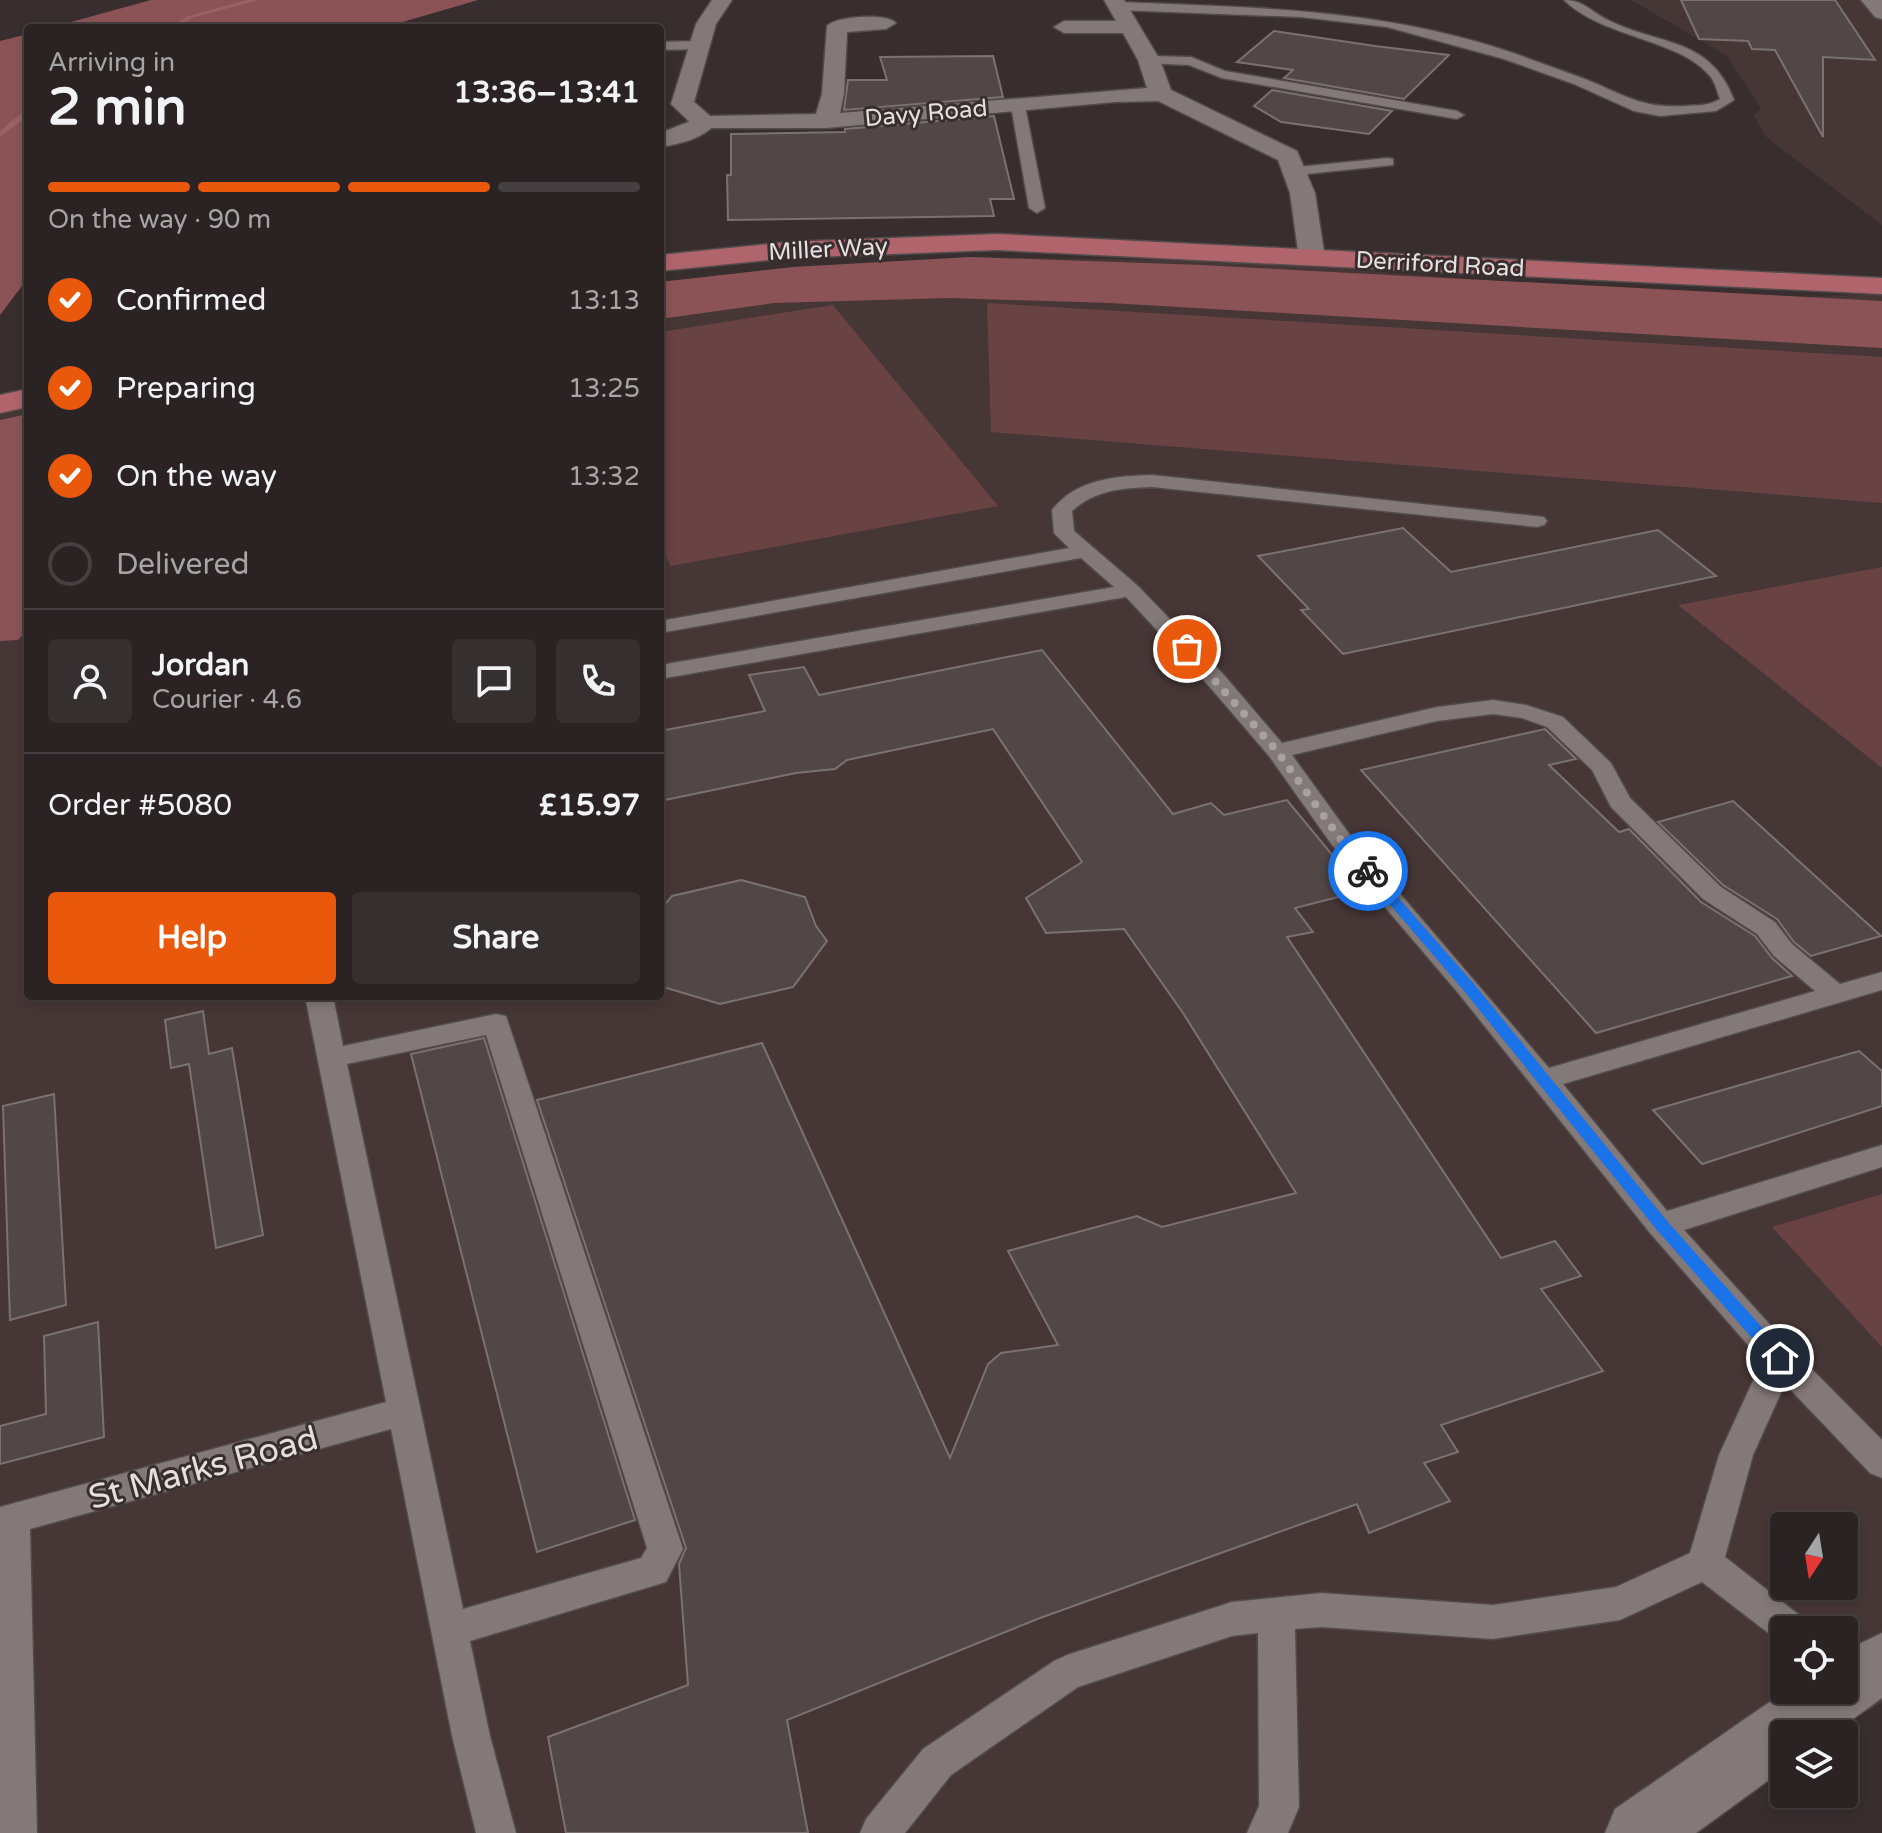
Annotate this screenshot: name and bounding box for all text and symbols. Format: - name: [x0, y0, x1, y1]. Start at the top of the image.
- text: Arriving in: [48, 47, 175, 78]
- text: 13:36–13:41: [453, 74, 640, 111]
- text: 2 min: [48, 76, 187, 139]
- street label: Davy Road: [863, 94, 989, 133]
- text: On the way · 90 m: [48, 204, 271, 235]
- street label: Miller Way: [768, 232, 888, 267]
- street label: Derriford Road: [1355, 246, 1525, 283]
- icon: check: [48, 278, 92, 322]
- text: Confirmed: [116, 282, 267, 319]
- text: 13:13: [568, 285, 640, 316]
- icon: check: [48, 366, 92, 410]
- text: Preparing: [116, 370, 256, 407]
- text: 13:25: [568, 373, 640, 404]
- icon: check: [48, 454, 92, 498]
- text: On the way: [116, 458, 277, 495]
- text: 13:32: [568, 461, 640, 492]
- text: Delivered: [116, 546, 250, 583]
- pin: [1153, 615, 1221, 683]
- icon: bag: [1165, 627, 1209, 671]
- button: person: [48, 639, 132, 723]
- button: chat: [452, 639, 536, 723]
- button: phone: [556, 639, 640, 723]
- text: Jordan: [152, 647, 249, 684]
- text: Courier · 4.6: [152, 684, 302, 715]
- text: Order #5080: [48, 787, 232, 824]
- text: £15.97: [539, 787, 640, 824]
- courier: [1328, 831, 1408, 911]
- icon: bike: [1346, 849, 1390, 893]
- button: Help: [48, 892, 336, 984]
- button: Share: [352, 892, 640, 984]
- pin: [1746, 1324, 1814, 1392]
- icon: home: [1758, 1336, 1802, 1380]
- street label: St Marks Road: [84, 1418, 323, 1519]
- north arrow: [1770, 1512, 1858, 1600]
- map controls: [1770, 1512, 1858, 1808]
- button: locate: [1770, 1616, 1858, 1704]
- button: layers: [1770, 1720, 1858, 1808]

